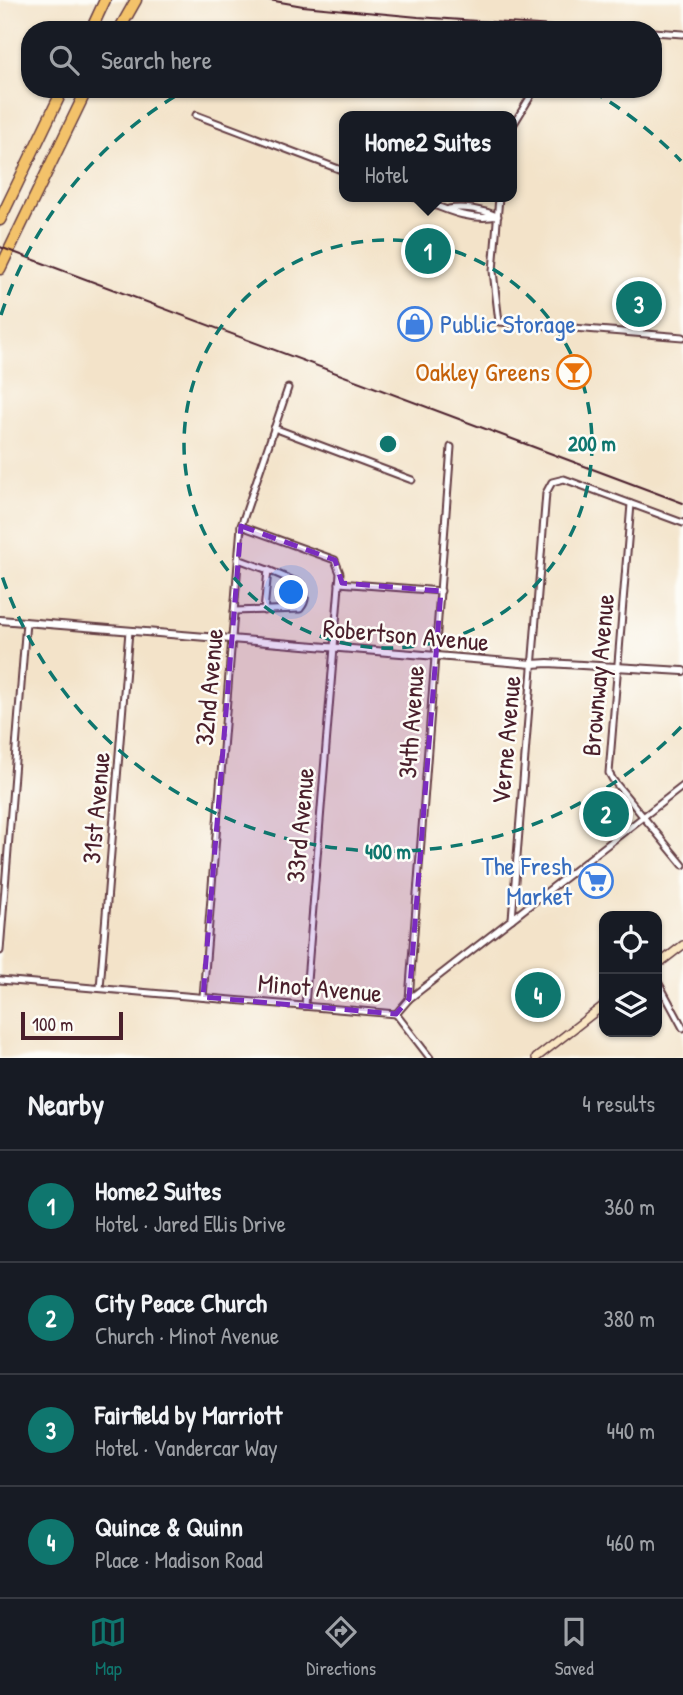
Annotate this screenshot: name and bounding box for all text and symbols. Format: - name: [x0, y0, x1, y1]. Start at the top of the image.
- search box: [21, 21, 662, 98]
- icon: search: [45, 41, 83, 79]
- text: Search here: [101, 42, 212, 77]
- popup: [339, 111, 517, 202]
- text: Home2 Suites: [365, 124, 491, 159]
- text: Hotel: [365, 159, 408, 190]
- pin: 1: [405, 225, 451, 277]
- pin: 3: [616, 278, 662, 330]
- shop icon: Public Storage: [396, 305, 434, 343]
- place label: Public Storage: [440, 306, 576, 341]
- bar icon: Oakley Greens: [555, 353, 593, 391]
- place label: Oakley Greens: [415, 354, 550, 389]
- text: 200 m: [568, 429, 616, 458]
- centre of rings: [376, 432, 400, 456]
- your location: [274, 575, 308, 609]
- street label: Brownway Avenue: [573, 592, 622, 757]
- street label: Robertson Avenue: [322, 610, 490, 659]
- street label: 32nd Avenue: [186, 627, 231, 747]
- street label: 34th Avenue: [389, 664, 432, 780]
- street label: Verne Avenue: [482, 674, 529, 806]
- street label: 31st Avenue: [73, 751, 118, 865]
- street label: 33rd Avenue: [277, 766, 322, 884]
- pin: 2: [583, 788, 629, 840]
- text: 400 m: [365, 837, 411, 866]
- place label: The Fresh Market: [482, 848, 573, 913]
- supermarket icon: The Fresh Market: [577, 862, 615, 900]
- map controls: [599, 911, 662, 1037]
- button: locate: [599, 911, 662, 974]
- street label: Minot Avenue: [257, 965, 384, 1010]
- pin: 4: [515, 969, 561, 1021]
- button: layers: [599, 974, 662, 1037]
- scale bar: [21, 1009, 122, 1041]
- text: 100 m: [32, 1011, 73, 1037]
- text: Nearby: [28, 1084, 104, 1124]
- text: 4 results: [582, 1088, 655, 1119]
- text: Home2 Suites: [95, 1173, 221, 1208]
- text: 1: [47, 1191, 55, 1222]
- text: 360 m: [604, 1191, 655, 1222]
- text: Hotel · Jared Ellis Drive: [95, 1208, 286, 1239]
- text: City Peace Church: [95, 1285, 267, 1320]
- text: 2: [46, 1303, 56, 1334]
- text: 380 m: [604, 1303, 655, 1334]
- text: Church · Minot Avenue: [95, 1320, 279, 1351]
- text: Fairfield by Marriott: [95, 1397, 282, 1432]
- text: 3: [46, 1415, 56, 1446]
- text: 440 m: [607, 1415, 655, 1446]
- text: Hotel · Vandercar Way: [95, 1432, 278, 1463]
- text: Quince & Quinn: [95, 1509, 243, 1544]
- text: 4: [47, 1527, 55, 1558]
- text: 460 m: [606, 1527, 655, 1558]
- text: Place · Madison Road: [95, 1544, 263, 1575]
- tab: Map: [89, 1613, 127, 1681]
- tab: Directions: [306, 1613, 376, 1681]
- tab: Saved: [555, 1613, 594, 1681]

